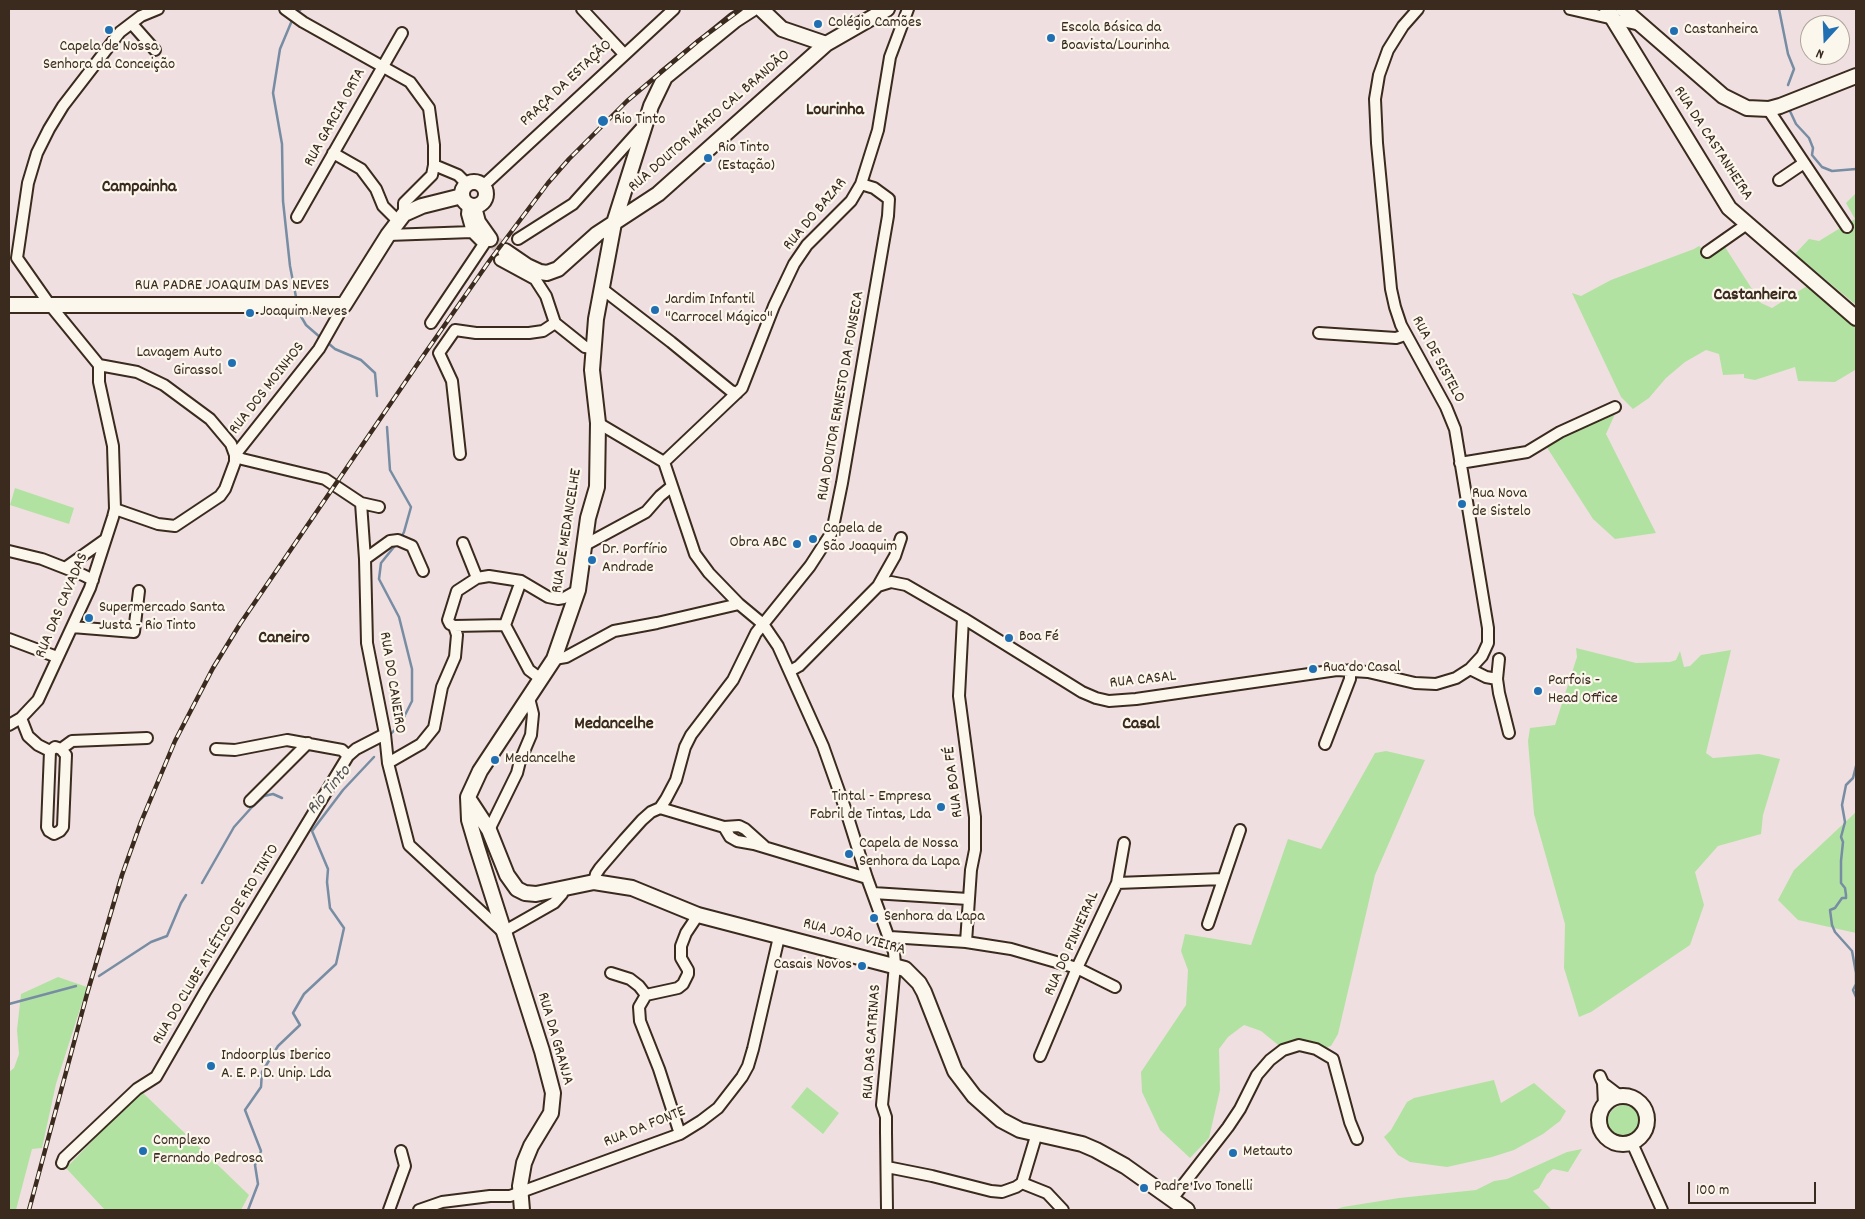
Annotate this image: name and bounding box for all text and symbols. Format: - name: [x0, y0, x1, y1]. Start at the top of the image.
- place label: Colégio Camões: [828, 14, 922, 34]
- north arrow: [1800, 15, 1850, 65]
- marker: Colégio Camões: [812, 18, 824, 30]
- place label: Escola Básica da Boavista/Lourinha: [1061, 19, 1169, 57]
- place label: Castanheira: [1684, 21, 1758, 41]
- marker: Capela de Nossa Senhora da Conceição: [103, 24, 115, 36]
- marker: Castanheira: [1668, 25, 1680, 37]
- marker: Escola Básica da Boavista/Lourinha: [1045, 32, 1057, 44]
- street label: PRAÇA DA ESTAÇÃO: [517, 37, 617, 131]
- place label: Capela de Nossa Senhora da Conceição: [43, 38, 175, 76]
- text: N: [1814, 43, 1827, 64]
- street label: RUA DOUTOR MÁRIO CAL BRANDÃO: [625, 47, 795, 197]
- street label: RUA GARCIA ORTA: [301, 65, 371, 171]
- street label: RUA DA CASTANHEIRA: [1668, 83, 1756, 205]
- district label: Lourinha: [806, 101, 864, 123]
- place label: Rio Tinto: [614, 111, 665, 131]
- marker: Rio Tinto: [596, 114, 610, 128]
- place label: Rio Tinto (Estação): [718, 139, 775, 177]
- marker: Rio Tinto (Estação): [702, 152, 714, 164]
- street label: RUA DO BAZAR: [780, 175, 852, 255]
- district label: Campainha: [102, 178, 176, 200]
- street label: RUA PADRE JOAQUIM DAS NEVES: [135, 277, 329, 297]
- district label: Castanheira: [1714, 286, 1796, 308]
- street label: RUA DOUTOR ERNESTO DA FONSECA: [814, 290, 870, 502]
- place label: Jardim Infantil "Carrocel Mágico": [665, 291, 773, 329]
- place label: Joaquim Neves: [260, 303, 347, 323]
- marker: Jardim Infantil "Carrocel Mágico": [649, 304, 661, 316]
- marker: Joaquim Neves: [244, 307, 256, 319]
- street label: RUA DE SISTELO: [1406, 313, 1468, 407]
- street label: RUA DOS MOINHOS: [226, 339, 310, 439]
- place label: Lavagem Auto Girassol: [136, 344, 222, 382]
- marker: Lavagem Auto Girassol: [226, 357, 238, 369]
- street label: RUA DE MEDANCELHE: [549, 467, 587, 595]
- place label: Rua Nova de Sistelo: [1472, 485, 1531, 523]
- marker: Rua Nova de Sistelo: [1456, 498, 1468, 510]
- place label: Capela de São Joaquim: [823, 520, 897, 558]
- marker: Capela de São Joaquim: [807, 533, 819, 545]
- place label: Obra ABC: [730, 534, 787, 554]
- marker: Obra ABC: [791, 538, 803, 550]
- place label: Dr. Porfírio Andrade: [602, 541, 667, 579]
- street label: RUA DAS CAVADAS: [32, 550, 94, 662]
- marker: Dr. Porfírio Andrade: [586, 554, 598, 566]
- place label: Supermercado Santa Justa - Rio Tinto: [99, 599, 225, 637]
- marker: Supermercado Santa Justa - Rio Tinto: [83, 612, 95, 624]
- place label: Boa Fé: [1019, 628, 1059, 648]
- district label: Caneiro: [258, 629, 310, 651]
- street label: RUA DO CANEIRO: [373, 631, 409, 735]
- marker: Boa Fé: [1003, 632, 1015, 644]
- place label: Rua do Casal: [1323, 659, 1401, 679]
- marker: Rua do Casal: [1307, 663, 1319, 675]
- street label: RUA CASAL: [1109, 668, 1177, 694]
- place label: Parfois - Head Office: [1548, 672, 1618, 710]
- marker: Parfois - Head Office: [1532, 685, 1544, 697]
- district label: Medancelhe: [574, 715, 654, 737]
- district label: Casal: [1122, 715, 1160, 737]
- street label: RUA BOA FÉ: [941, 745, 969, 819]
- place label: Medancelhe: [505, 750, 575, 770]
- marker: Medancelhe: [489, 754, 501, 766]
- water label: Rio Tinto: [303, 762, 357, 820]
- place label: Tintal - Empresa Fabril de Tintas, Lda: [810, 788, 931, 826]
- marker: Tintal - Empresa Fabril de Tintas, Lda: [935, 801, 947, 813]
- place label: Capela de Nossa Senhora da Lapa: [859, 835, 960, 873]
- street label: RUA DO CLUBE ATLÉTICO DE RIO TINTO: [149, 841, 285, 1049]
- marker: Capela de Nossa Senhora da Lapa: [843, 848, 855, 860]
- street label: RUA DO PINHEIRAL: [1041, 889, 1105, 999]
- place label: Senhora da Lapa: [884, 908, 985, 928]
- marker: Senhora da Lapa: [868, 912, 880, 924]
- street label: RUA JOÃO VIEIRA: [801, 915, 907, 961]
- place label: Casais Novos: [773, 956, 852, 976]
- marker: Casais Novos: [856, 960, 868, 972]
- street label: RUA DAS CATRINAS: [859, 984, 887, 1100]
- street label: RUA DA GRANJA: [532, 990, 576, 1088]
- place label: Indoorplus Iberico A. E. P. D. Unip. Lda: [221, 1047, 331, 1085]
- marker: Indoorplus Iberico A. E. P. D. Unip. Lda: [205, 1060, 217, 1072]
- street label: RUA DA FONTE: [601, 1103, 689, 1153]
- place label: Complexo Fernando Pedrosa: [153, 1132, 263, 1170]
- place label: Metauto: [1243, 1143, 1293, 1163]
- marker: Complexo Fernando Pedrosa: [137, 1145, 149, 1157]
- marker: Metauto: [1227, 1147, 1239, 1159]
- scale bar: [1690, 1172, 1818, 1204]
- place label: Padre Ivo Tonelli: [1154, 1178, 1252, 1198]
- text: 100 m: [1696, 1180, 1729, 1202]
- marker: Padre Ivo Tonelli: [1138, 1182, 1150, 1194]

